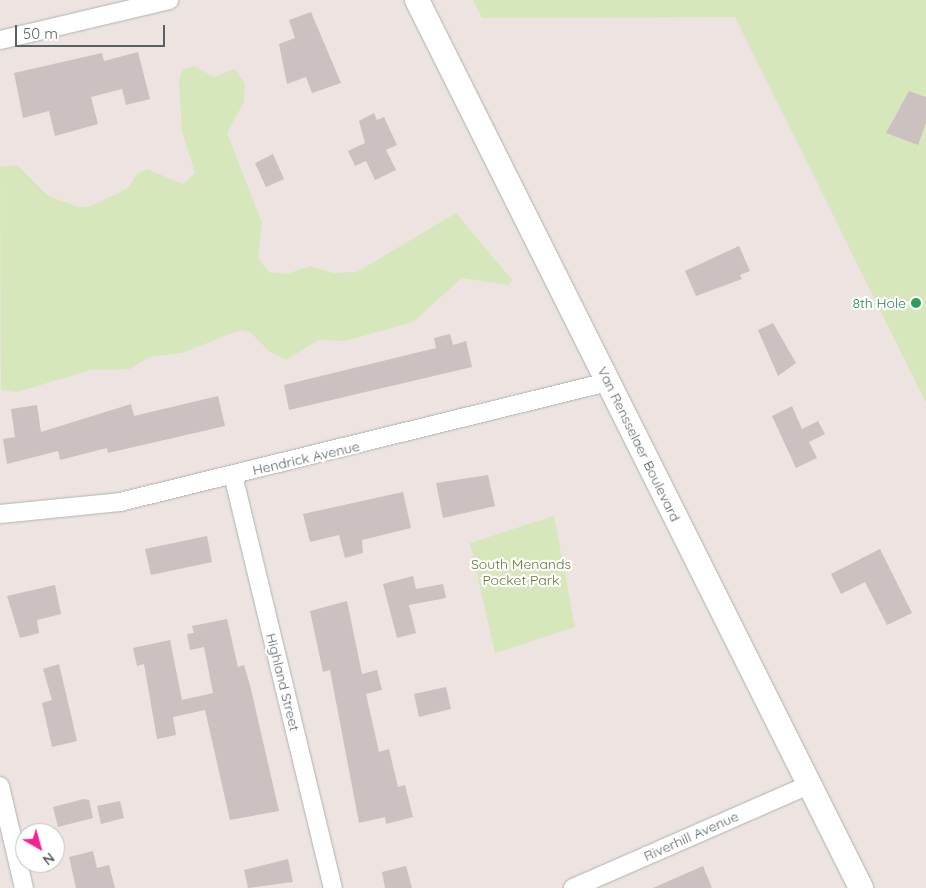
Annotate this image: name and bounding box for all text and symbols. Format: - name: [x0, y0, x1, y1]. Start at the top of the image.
- scale bar: [18, 15, 168, 47]
- text: 50 m: [23, 24, 58, 43]
- place label: 8th Hole: [852, 295, 906, 311]
- marker: 8th Hole: [910, 297, 922, 309]
- street label: Van Rensselaer Boulevard: [594, 364, 684, 524]
- street label: Hendrick Avenue: [251, 438, 361, 478]
- park label: South Menands Pocket Park: [471, 556, 571, 588]
- street label: Highland Street: [263, 631, 303, 733]
- street label: Riverhill Avenue: [641, 808, 741, 864]
- north arrow: [15, 823, 65, 873]
- text: N: [39, 849, 58, 869]

